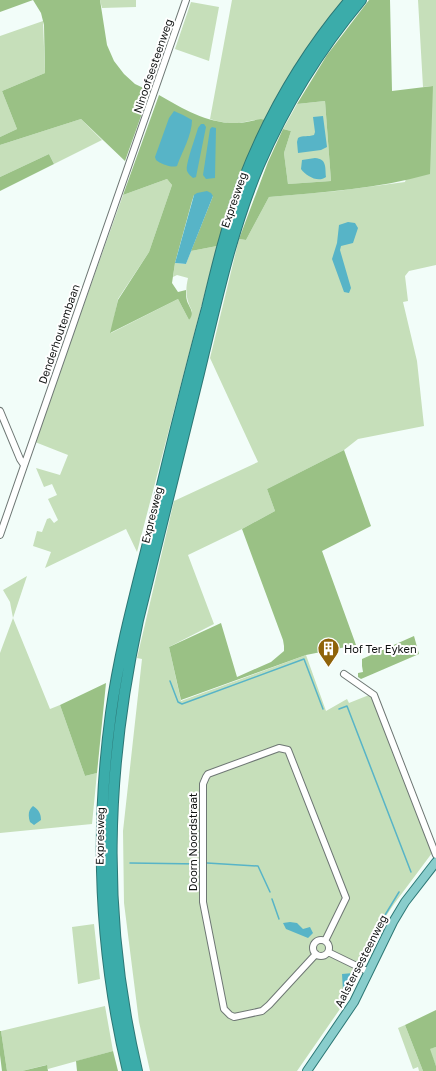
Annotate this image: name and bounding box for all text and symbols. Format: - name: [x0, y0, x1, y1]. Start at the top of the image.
- street label: Ninoofsesteenweg: [130, 17, 175, 115]
- street label: Expresweg: [218, 170, 249, 229]
- street label: Denderhoutembaan: [35, 282, 82, 385]
- street label: Expresweg: [138, 485, 165, 545]
- building icon: Hof Ter Eyken: [316, 636, 342, 669]
- place label: Hof Ter Eyken: [344, 642, 417, 655]
- street label: Doorn Noordstraat: [186, 793, 199, 891]
- street label: Expresweg: [92, 807, 107, 865]
- street label: Aalstersesteenweg: [332, 912, 389, 1009]

